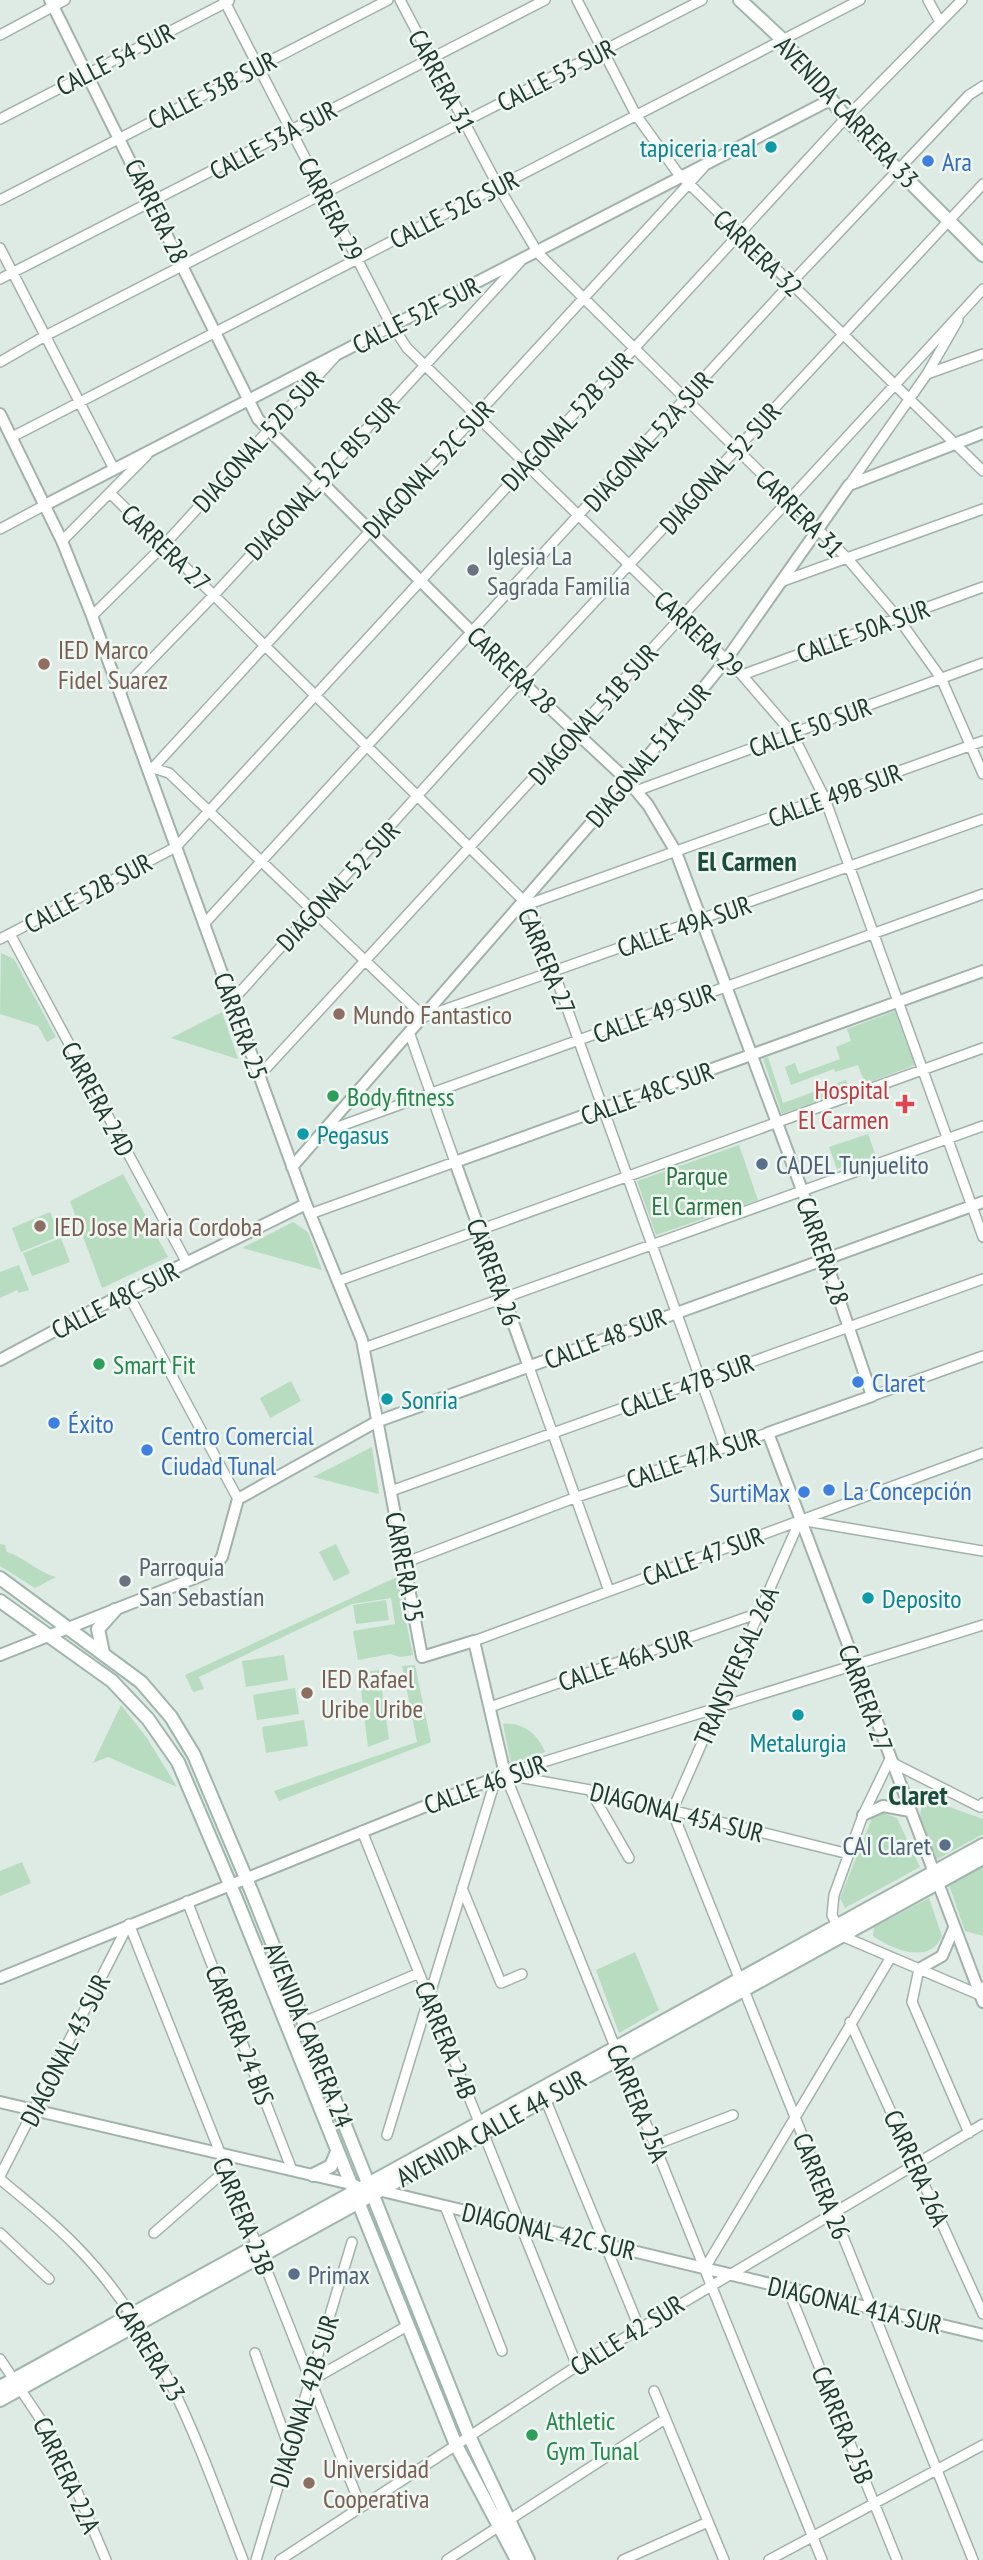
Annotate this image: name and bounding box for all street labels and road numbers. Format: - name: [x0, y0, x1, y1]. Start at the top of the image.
- street label: CALLE 54 SUR: [51, 15, 179, 103]
- street label: CARRERA 31: [401, 24, 483, 138]
- street label: AVENIDA CARRERA 33: [768, 29, 926, 195]
- street label: CALLE 53 SUR: [492, 31, 620, 119]
- street label: CALLE 53B SUR: [142, 43, 282, 137]
- street label: CALLE 53A SUR: [204, 93, 342, 187]
- street label: CARRERA 29: [291, 152, 371, 266]
- street label: CARRERA 28: [118, 153, 196, 269]
- street label: CALLE 52G SUR: [384, 162, 524, 256]
- street label: CARRERA 32: [706, 202, 810, 304]
- street label: CALLE 52F SUR: [347, 269, 485, 361]
- street label: DIAGONAL 52B SUR: [494, 344, 640, 498]
- street label: DIAGONAL 52D SUR: [186, 363, 330, 519]
- street label: DIAGONAL 52A SUR: [576, 364, 720, 518]
- street label: DIAGONAL 52C BIS SUR: [238, 389, 406, 567]
- street label: DIAGONAL 52C SUR: [355, 393, 501, 545]
- street label: DIAGONAL 52 SUR: [652, 395, 788, 541]
- street label: CARRERA 31: [749, 462, 851, 564]
- street label: CARRERA 27: [114, 497, 218, 599]
- street label: CARRERA 29: [647, 583, 751, 685]
- street label: CALLE 50A SUR: [792, 592, 934, 670]
- street label: CARRERA 28: [460, 619, 564, 721]
- street label: DIAGONAL 51B SUR: [521, 637, 665, 791]
- street label: DIAGONAL 51A SUR: [578, 676, 718, 834]
- street label: CALLE 50 SUR: [744, 690, 876, 764]
- street label: CALLE 49B SUR: [764, 756, 906, 834]
- street label: DIAGONAL 52 SUR: [269, 814, 407, 958]
- street label: CALLE 52B SUR: [18, 846, 158, 940]
- street label: CALLE 49A SUR: [613, 888, 755, 964]
- street label: CARRERA 27: [511, 903, 583, 1019]
- street label: CARRERA 25: [206, 968, 276, 1084]
- street label: CALLE 49 SUR: [588, 976, 720, 1050]
- street label: CARRERA 24D: [54, 1036, 142, 1162]
- street label: CALLE 48C SUR: [576, 1054, 718, 1132]
- street label: CARRERA 28: [789, 1193, 857, 1309]
- street label: CARRERA 26: [459, 1214, 529, 1330]
- street label: CALLE 48C SUR: [46, 1254, 184, 1346]
- street label: CALLE 48 SUR: [539, 1300, 671, 1376]
- street label: CALLE 47B SUR: [616, 1346, 758, 1424]
- street label: CALLE 47A SUR: [622, 1420, 764, 1496]
- street label: CARRERA 25: [378, 1509, 432, 1625]
- street label: CALLE 47 SUR: [638, 1519, 768, 1593]
- street label: TRANSVERSAL 26A: [686, 1580, 786, 1751]
- street label: CALLE 46A SUR: [554, 1622, 696, 1698]
- street label: CARRERA 27: [831, 1640, 901, 1756]
- street label: CALLE 46 SUR: [419, 1747, 551, 1821]
- street label: DIAGONAL 45A SUR: [587, 1774, 767, 1850]
- street label: AVENIDA CARRERA 24: [257, 1938, 361, 2133]
- street label: CARRERA 24 BIS: [198, 1961, 282, 2109]
- street label: DIAGONAL 43 SUR: [13, 1968, 117, 2132]
- street label: CARRERA 24B: [407, 1976, 485, 2104]
- street label: CARRERA 25A: [599, 2039, 677, 2167]
- street label: AVENIDA CALLE 44 SUR: [390, 2062, 592, 2194]
- street label: CARRERA 26A: [877, 2105, 958, 2232]
- street label: CARRERA 26: [786, 2128, 858, 2244]
- street label: CARRERA 23B: [205, 2152, 283, 2280]
- street label: DIAGONAL 42C SUR: [459, 2195, 639, 2267]
- street label: DIAGONAL 41A SUR: [765, 2269, 945, 2341]
- street label: CALLE 42 SUR: [564, 2287, 690, 2383]
- street label: CARRERA 23: [107, 2295, 193, 2407]
- street label: DIAGONAL 42B SUR: [262, 2311, 346, 2491]
- street label: CARRERA 25B: [804, 2361, 882, 2489]
- street label: CARRERA 22A: [26, 2412, 108, 2539]

